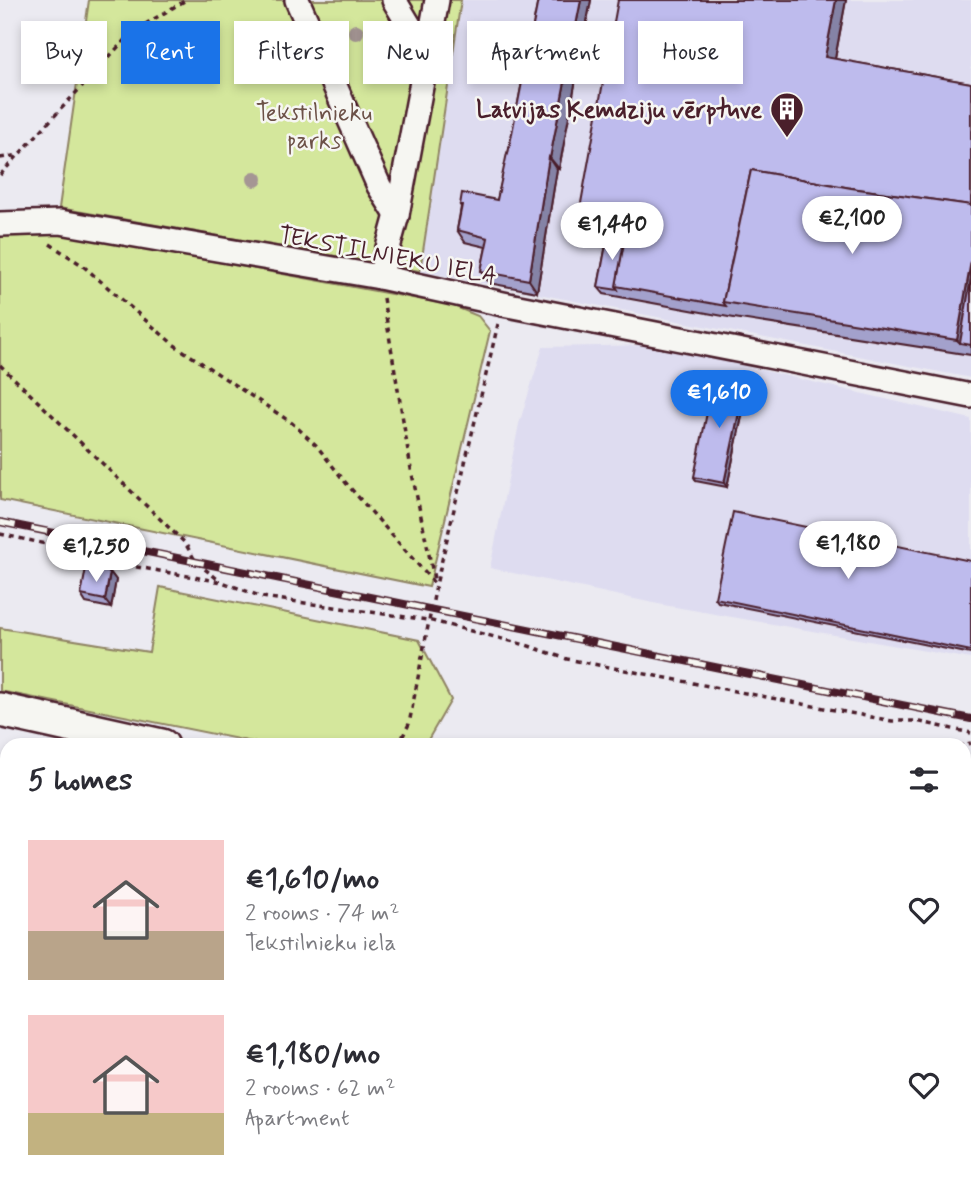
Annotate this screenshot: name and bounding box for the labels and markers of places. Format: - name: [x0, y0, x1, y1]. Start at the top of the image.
- building icon: Latvijas Ķemdziju vērptuve: [768, 90, 806, 139]
- place label: Latvijas Ķemdziju vērptuve: [476, 95, 762, 126]
- pin: €2,100: [795, 196, 909, 256]
- pin: €1,440: [555, 202, 669, 262]
- pin: €1,610: [662, 370, 776, 430]
- pin: €1,180: [791, 522, 905, 581]
- pin: €1,250: [39, 524, 153, 584]

